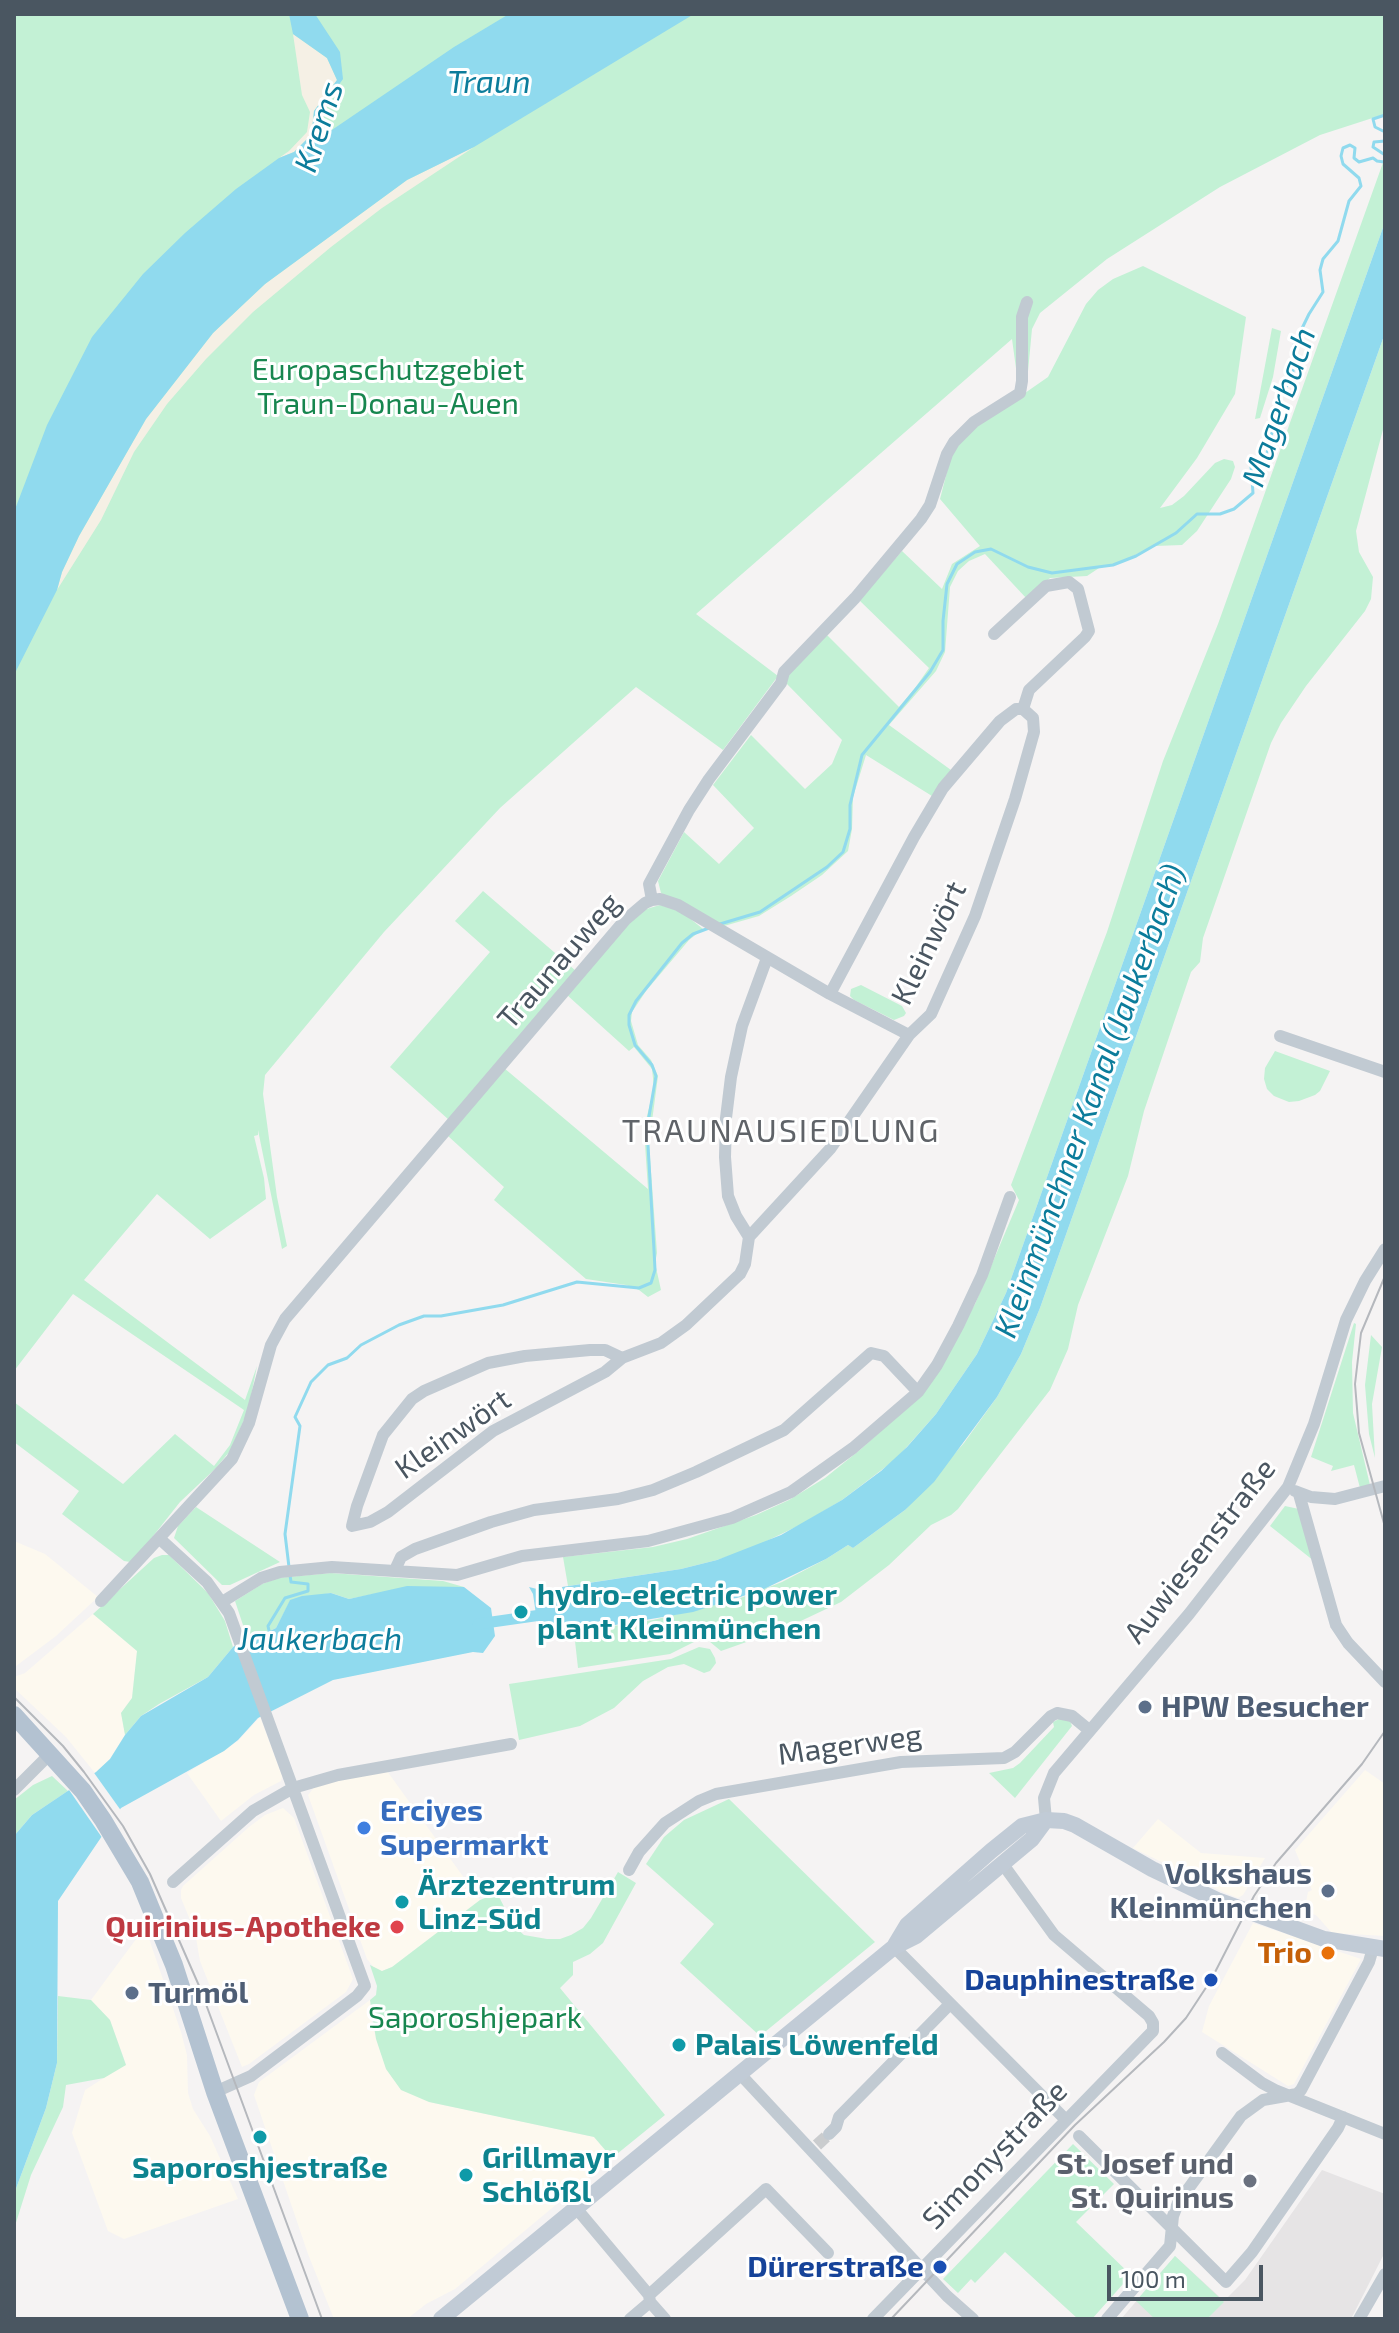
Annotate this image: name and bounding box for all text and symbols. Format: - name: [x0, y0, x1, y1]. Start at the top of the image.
- water label: Traun: [447, 63, 531, 101]
- water label: Krems: [286, 77, 352, 177]
- water label: Magerbach: [1234, 323, 1324, 491]
- park label: Europaschutzgebiet Traun-Donau-Auen: [252, 352, 524, 422]
- water label: Kleinmünchner Kanal (Jaukerbach): [986, 859, 1194, 1343]
- street label: Kleinwört: [884, 875, 974, 1011]
- street label: Traunauweg: [490, 886, 628, 1036]
- district label: TRAUNAUSIEDLUNG: [622, 1112, 940, 1150]
- street label: Kleinwört: [388, 1381, 518, 1487]
- street label: Auwiesenstraße: [1117, 1452, 1283, 1650]
- place label: hydro-electric power plant Kleinmünchen: [537, 1577, 837, 1648]
- marker: hydro-electric power plant Kleinmünchen: [512, 1603, 530, 1621]
- water label: Jaukerbach: [238, 1620, 402, 1658]
- place label: HPW Besucher: [1161, 1689, 1369, 1725]
- marker: HPW Besucher: [1136, 1698, 1154, 1716]
- street label: Magerweg: [776, 1717, 924, 1773]
- place label: Erciyes Supermarkt: [380, 1793, 549, 1864]
- marker: Erciyes Supermarkt: [355, 1819, 373, 1837]
- place label: Volkshaus Kleinmünchen: [1109, 1856, 1312, 1926]
- place label: Ärztezentrum Linz-Süd: [418, 1867, 615, 1938]
- marker: Volkshaus Kleinmünchen: [1319, 1882, 1337, 1900]
- marker: Ärztezentrum Linz-Süd: [393, 1893, 411, 1911]
- place label: Quirinius-Apotheke: [105, 1909, 381, 1945]
- marker: Quirinius-Apotheke: [388, 1918, 406, 1936]
- place label: Trio: [1257, 1935, 1312, 1971]
- marker: Trio: [1319, 1944, 1337, 1962]
- place label: Dauphinestraße: [964, 1962, 1195, 1998]
- marker: Dauphinestraße: [1202, 1971, 1220, 1989]
- place label: Turmöl: [148, 1975, 248, 2011]
- marker: Turmöl: [123, 1984, 141, 2002]
- park label: Saporoshjepark: [368, 2000, 582, 2036]
- place label: Palais Löwenfeld: [695, 2027, 939, 2063]
- marker: Palais Löwenfeld: [670, 2036, 688, 2054]
- street label: Simonystraße: [915, 2073, 1075, 2237]
- marker: Saporoshjestraße: [251, 2128, 269, 2146]
- place label: Grillmayr Schlößl: [482, 2140, 615, 2210]
- place label: St. Josef und St. Quirinus: [1056, 2146, 1234, 2216]
- place label: Saporoshjestraße: [132, 2150, 388, 2186]
- marker: Grillmayr Schlößl: [457, 2166, 475, 2184]
- marker: St. Josef und St. Quirinus: [1241, 2172, 1259, 2190]
- place label: Dürerstraße: [747, 2249, 924, 2285]
- scale bar: [1111, 2249, 1267, 2299]
- marker: Dürerstraße: [931, 2258, 949, 2276]
- text: 100 m: [1121, 2264, 1186, 2293]

